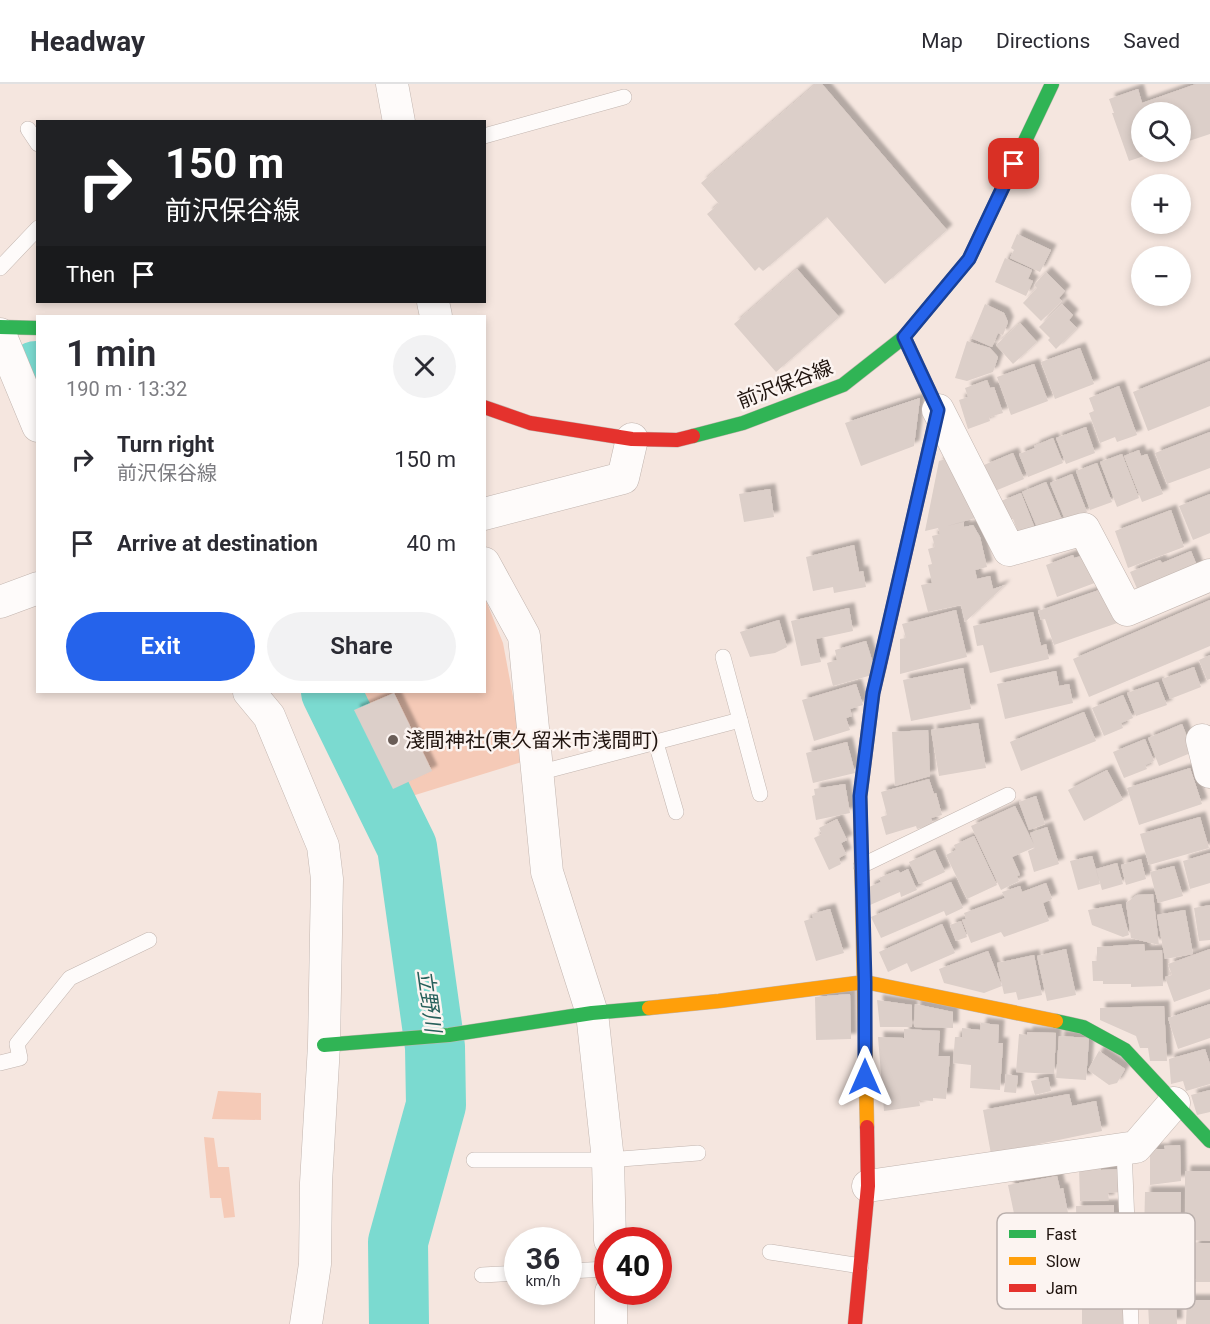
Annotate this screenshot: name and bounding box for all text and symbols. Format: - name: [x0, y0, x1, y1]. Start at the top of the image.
- text: Headway: [30, 25, 145, 58]
- text: Map: [921, 29, 963, 53]
- text: Directions: [996, 29, 1090, 53]
- text: Saved: [1123, 29, 1180, 53]
- map controls: [1131, 102, 1191, 306]
- button: search: [1131, 102, 1191, 162]
- pin: [988, 138, 1039, 189]
- text: 150 m: [165, 139, 284, 188]
- icon: right: [66, 144, 144, 222]
- icon: arrive: [997, 147, 1030, 180]
- button: +: [1131, 174, 1191, 234]
- text: 前沢保谷線: [165, 195, 300, 227]
- button: −: [1131, 246, 1191, 306]
- icon: arrive: [127, 258, 160, 291]
- text: Then: [66, 262, 115, 287]
- text: 1 min: [66, 333, 156, 375]
- button: close: [393, 335, 456, 398]
- street label: 前沢保谷線: [734, 355, 836, 413]
- text: 190 m · 13:32: [66, 377, 187, 401]
- text: Turn right: [117, 432, 214, 457]
- icon: right: [66, 443, 99, 476]
- text: 150 m: [394, 447, 456, 472]
- text: 前沢保谷線: [117, 461, 217, 485]
- icon: arrive: [66, 527, 99, 560]
- text: Arrive at destination: [117, 531, 318, 556]
- text: 40 m: [407, 531, 456, 556]
- button: Exit: [66, 612, 255, 681]
- button: Share: [267, 612, 456, 681]
- place label: 淺間神社(東久留米市浅間町): [405, 728, 659, 752]
- marker: 淺間神社(東久留米市浅間町): [386, 733, 400, 747]
- water label: 立野川: [413, 968, 446, 1036]
- position arrow: [833, 1045, 897, 1109]
- legend: [997, 1213, 1195, 1309]
- text: Fast: [1046, 1225, 1077, 1244]
- speed limit sign: 40: [594, 1227, 672, 1305]
- text: 36: [526, 1241, 560, 1276]
- text: Slow: [1046, 1252, 1081, 1271]
- text: km/h: [525, 1272, 561, 1290]
- text: Jam: [1046, 1279, 1078, 1298]

